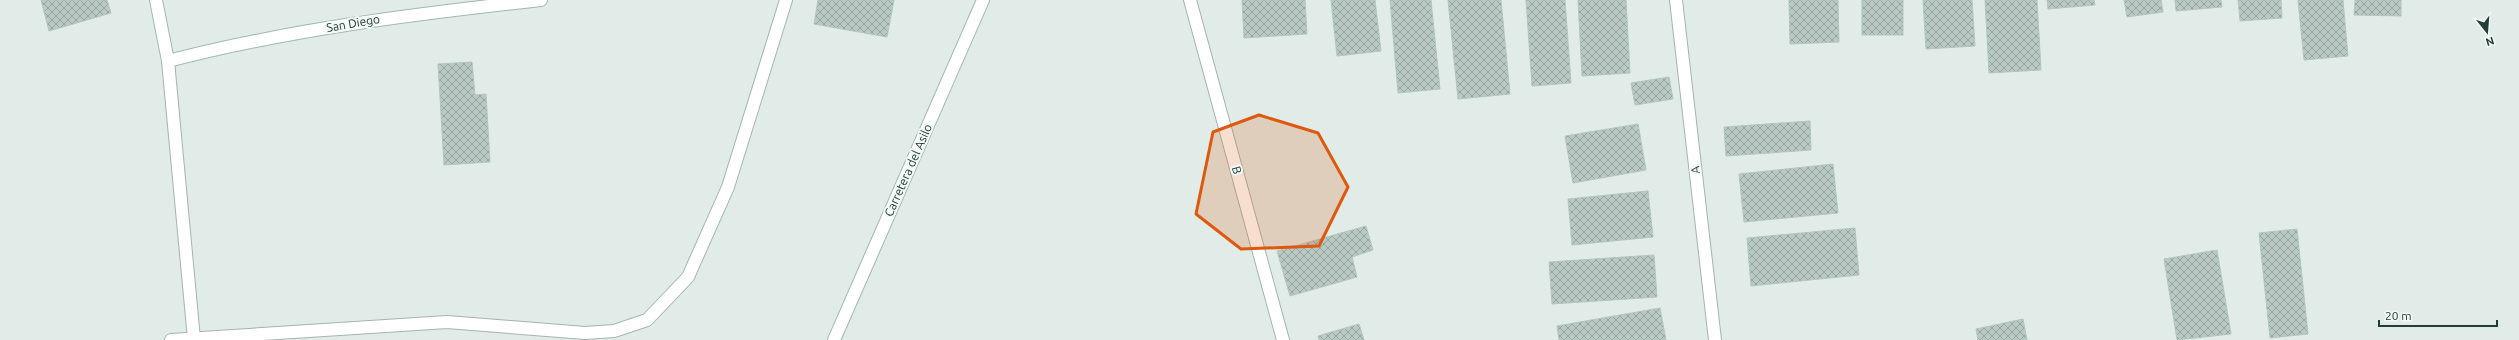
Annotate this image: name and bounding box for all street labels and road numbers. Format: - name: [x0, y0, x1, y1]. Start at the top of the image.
- street label: San Diego: [325, 12, 381, 34]
- street label: Carretera del Asilo: [882, 122, 934, 218]
- street label: B: [1230, 165, 1244, 175]
- street label: A: [1688, 165, 1702, 175]

